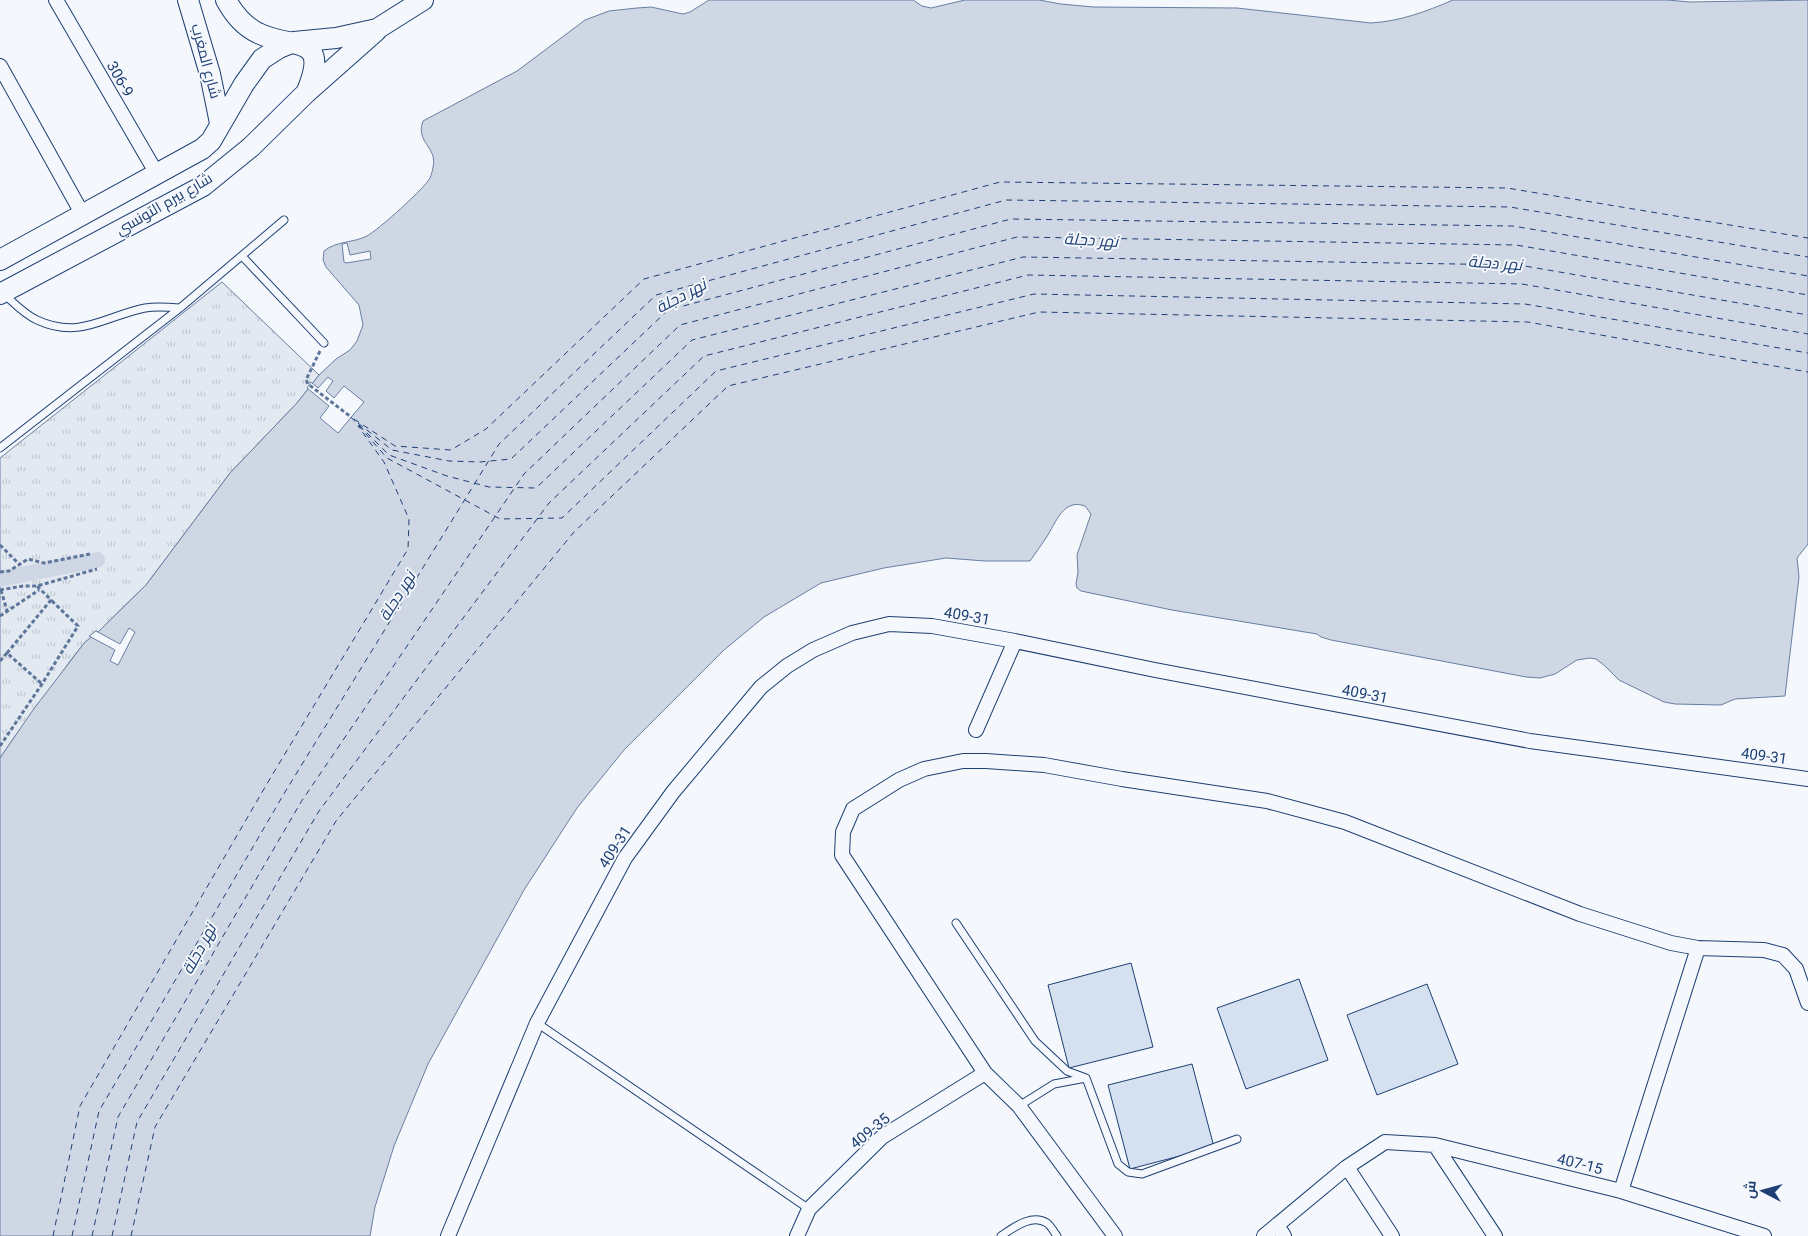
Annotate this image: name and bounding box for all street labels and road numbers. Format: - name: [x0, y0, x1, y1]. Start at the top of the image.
- street label: شارع المغرب: [185, 22, 225, 101]
- street label: 306-9: [103, 58, 137, 100]
- street label: شارع بيرم التونسي: [112, 169, 217, 242]
- street label: 409-31: [943, 603, 991, 629]
- street label: 409-31: [1341, 681, 1389, 707]
- street label: 409-31: [1740, 744, 1788, 768]
- street label: 409-31: [595, 823, 635, 871]
- street label: 409-35: [846, 1109, 894, 1153]
- street label: 407-15: [1555, 1150, 1605, 1178]

